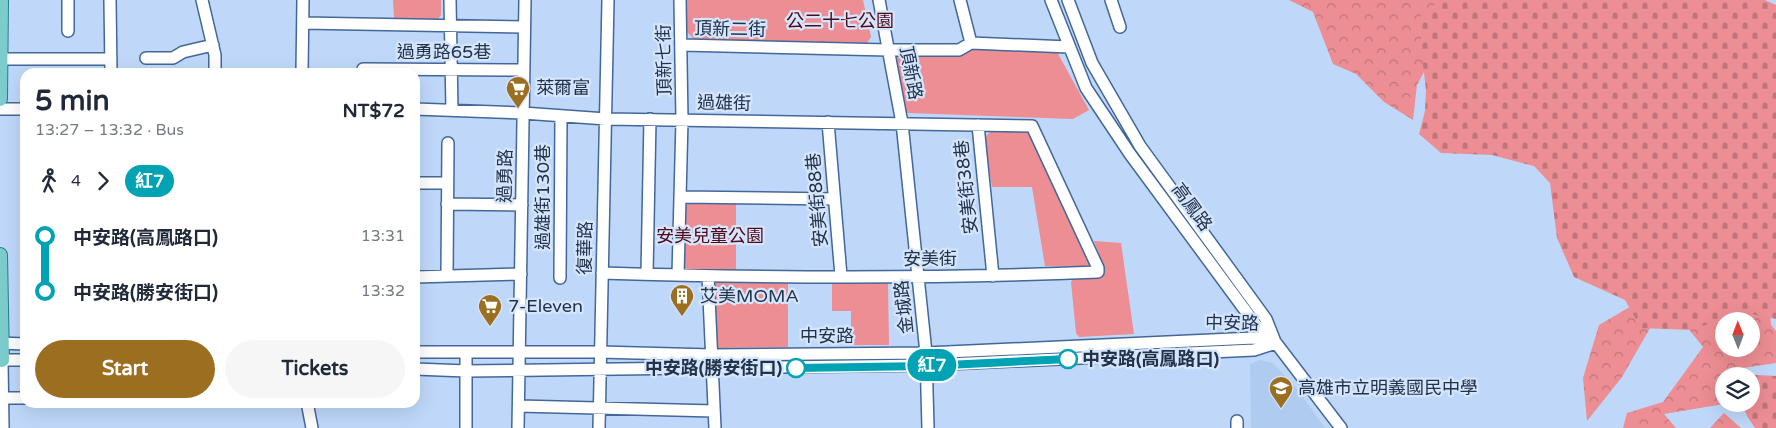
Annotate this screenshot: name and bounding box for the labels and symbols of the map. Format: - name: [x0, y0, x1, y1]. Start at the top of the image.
- park label: 公二十七公園: [786, 10, 894, 32]
- street label: 頂新二街: [694, 17, 766, 41]
- street label: 頂新七街: [652, 24, 676, 96]
- street label: 過勇路65巷: [397, 41, 491, 63]
- street label: 頂新路: [895, 44, 927, 102]
- supermarket icon: 萊爾富: [505, 75, 531, 109]
- place label: 萊爾富: [536, 77, 590, 99]
- street label: 過雄街: [697, 92, 751, 114]
- street label: 安美街38巷: [950, 139, 982, 235]
- street label: 過雄街130巷: [532, 144, 554, 250]
- street label: 過勇路: [494, 149, 516, 203]
- street label: 安美街88巷: [802, 152, 832, 248]
- street label: 高鳳路: [1167, 179, 1217, 235]
- street label: 復華路: [574, 221, 596, 275]
- park label: 安美兒童公園: [656, 225, 764, 247]
- street label: 安美街: [903, 248, 957, 270]
- street label: 金城路: [890, 279, 918, 335]
- building icon: 艾美MOMA: [669, 283, 695, 317]
- place label: 艾美MOMA: [700, 285, 799, 307]
- supermarket icon: 7-Eleven: [477, 293, 503, 327]
- place label: 7-Eleven: [508, 295, 583, 317]
- street label: 中安路: [1205, 312, 1259, 334]
- north arrow: [1715, 312, 1760, 358]
- street label: 中安路: [800, 325, 854, 347]
- place label: 中安路(高鳳路口): [1082, 348, 1220, 370]
- line badge: 紅7: [910, 349, 954, 381]
- marker: 中安路(高鳳路口): [1058, 349, 1078, 369]
- place label: 中安路(勝安街口): [645, 357, 782, 379]
- marker: 中安路(勝安街口): [786, 358, 806, 378]
- school or university icon: 高雄市立明義國民中學: [1268, 375, 1294, 409]
- place label: 高雄市立明義國民中學: [1298, 377, 1478, 399]

